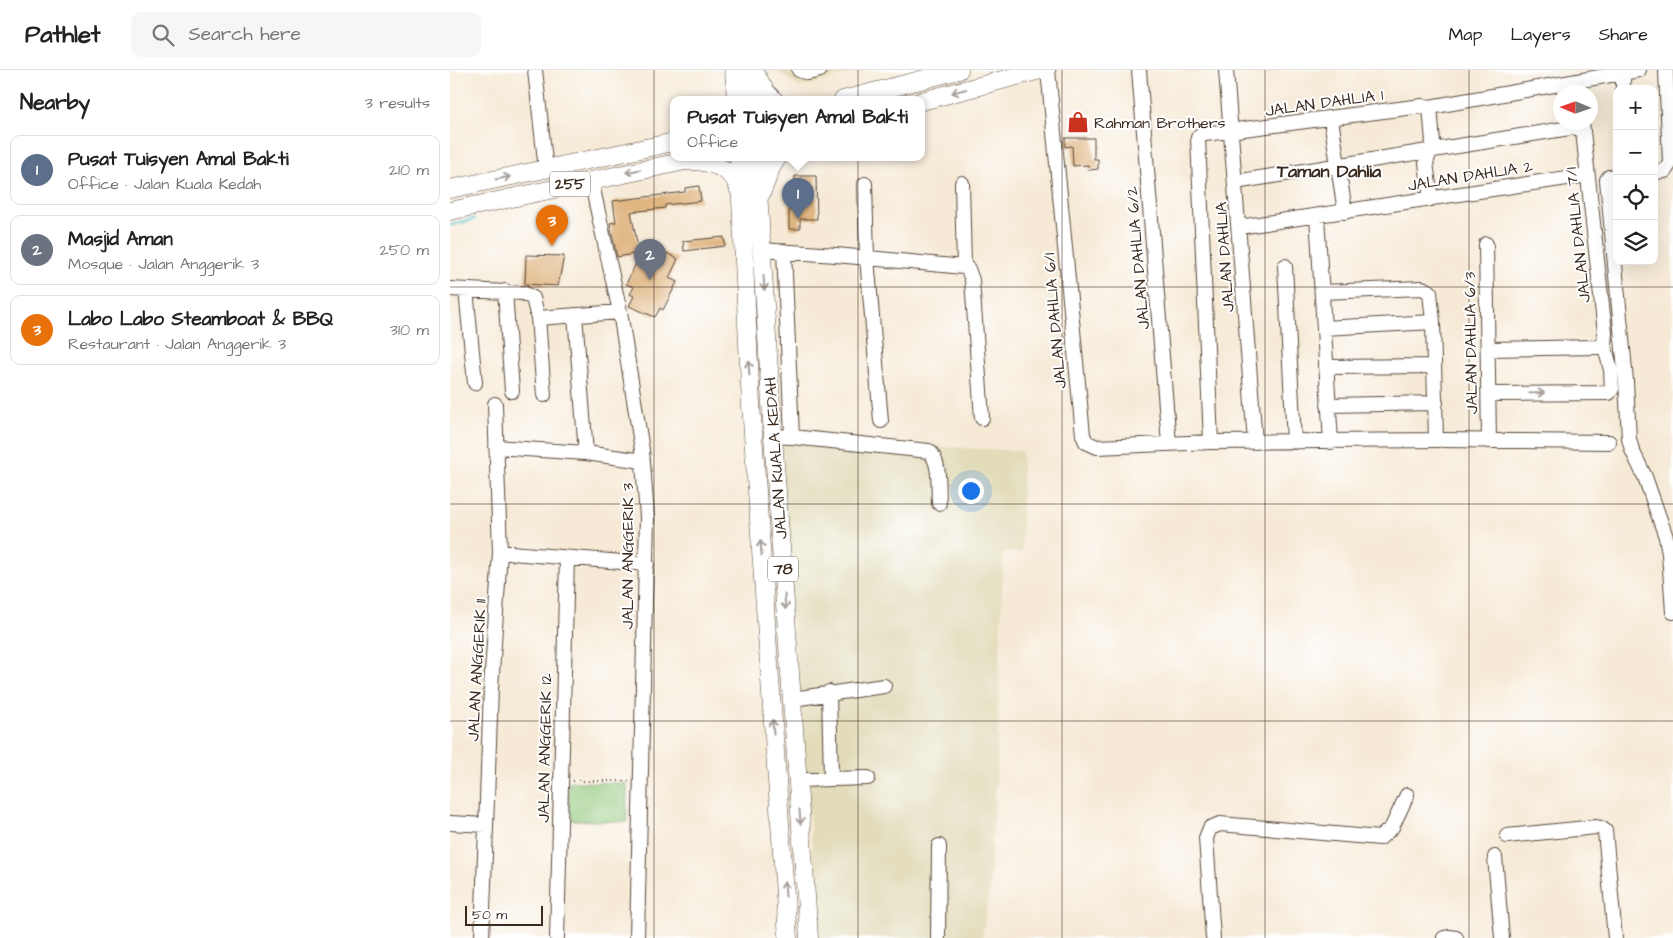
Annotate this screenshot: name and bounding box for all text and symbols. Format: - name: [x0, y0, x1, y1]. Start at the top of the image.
- search box: [131, 12, 481, 57]
- text: Pathlet: [25, 18, 101, 52]
- icon: search: [149, 21, 177, 49]
- text: Search here: [189, 21, 301, 48]
- text: Map: [1448, 22, 1482, 47]
- text: Layers: [1510, 22, 1571, 47]
- text: Share: [1599, 22, 1648, 47]
- street label: JALAN DAHLIA 1: [1264, 84, 1385, 122]
- north arrow: [1553, 85, 1598, 130]
- map controls: [1613, 85, 1658, 265]
- button: +: [1613, 85, 1658, 130]
- one-way arrow: [951, 87, 967, 97]
- text: Nearby: [20, 88, 90, 117]
- text: 3 results: [365, 92, 430, 114]
- popup: [670, 96, 925, 161]
- text: Pusat Tuisyen Amal Bakti: [687, 104, 908, 131]
- shop icon: Rahman Brothers: [1065, 109, 1091, 135]
- place label: Rahman Brothers: [1094, 112, 1226, 134]
- button: −: [1613, 130, 1658, 175]
- text: Office: [687, 131, 738, 153]
- text: Pusat Tuisyen Amal Bakti: [68, 146, 289, 173]
- street label: JALAN DAHLIA 2: [1406, 155, 1534, 197]
- text: 1: [36, 159, 38, 181]
- text: 210 m: [389, 159, 429, 181]
- district label: Taman Dahlia: [1276, 159, 1382, 184]
- street label: JALAN DAHLIA 7/1: [1560, 166, 1596, 304]
- one-way arrow: [626, 167, 642, 176]
- road number: 255: [550, 172, 590, 196]
- text: Office · Jalan Kuala Kedah: [68, 173, 261, 195]
- one-way arrow: [495, 173, 511, 183]
- button: locate: [1613, 175, 1658, 220]
- pin: 1: [782, 178, 814, 219]
- street label: JALAN DAHLIA 6/2: [1121, 186, 1155, 330]
- street label: JALAN DAHLIA: [1210, 201, 1240, 313]
- pin: 3: [536, 205, 568, 246]
- button: layers: [1613, 220, 1658, 265]
- text: Masjid Aman: [68, 226, 173, 253]
- text: 2: [32, 239, 42, 261]
- text: 250 m: [380, 239, 429, 261]
- pin: 2: [634, 239, 666, 280]
- street label: JALAN DAHLIA 6/1: [1038, 252, 1072, 390]
- text: Mosque · Jalan Anggerik 3: [68, 253, 259, 275]
- street label: JALAN DAHLIA 6/3: [1459, 272, 1483, 414]
- one-way arrow: [759, 275, 768, 291]
- text: Labo Labo Steamboat & BBQ: [68, 306, 333, 333]
- text: 3: [33, 319, 41, 341]
- text: 310 m: [390, 319, 429, 341]
- text: Restaurant · Jalan Anggerik 3: [68, 333, 286, 355]
- one-way arrow: [744, 360, 754, 376]
- street label: JALAN KUALA KEDAH: [759, 376, 793, 540]
- one-way arrow: [1529, 388, 1545, 398]
- your location: [958, 478, 984, 504]
- street label: JALAN ANGGERIK 3: [617, 483, 639, 629]
- one-way arrow: [756, 540, 765, 556]
- road number: 78: [768, 556, 798, 582]
- one-way arrow: [781, 594, 790, 610]
- street label: JALAN ANGGERIK 11: [462, 598, 492, 742]
- street label: JALAN ANGGERIK 12: [533, 673, 557, 823]
- one-way arrow: [769, 720, 778, 736]
- one-way arrow: [796, 809, 805, 825]
- one-way arrow: [780, 882, 789, 898]
- scale bar: [465, 903, 542, 926]
- text: 50 m: [472, 905, 507, 925]

